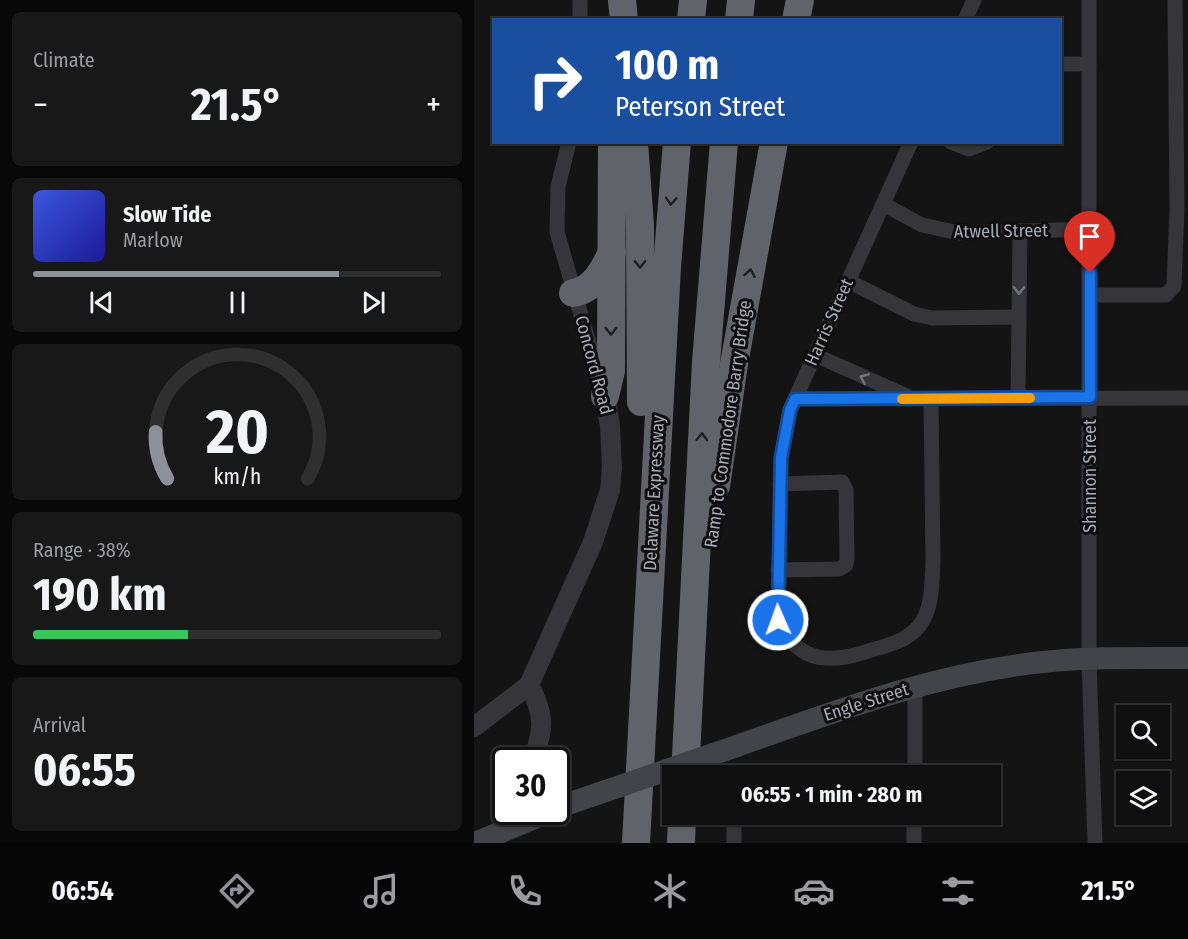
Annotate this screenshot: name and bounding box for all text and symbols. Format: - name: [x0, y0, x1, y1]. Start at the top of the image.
- text: 100 m: [615, 40, 719, 90]
- icon: right: [516, 42, 594, 120]
- text: Climate: [33, 48, 95, 72]
- text: 21.5°: [191, 78, 283, 132]
- text: −: [33, 85, 48, 125]
- text: +: [426, 85, 441, 125]
- text: Peterson Street: [615, 91, 785, 123]
- one-way arrow: [665, 196, 678, 205]
- text: Slow Tide: [123, 201, 211, 228]
- pin: [1064, 211, 1115, 273]
- street label: Atwell Street: [954, 219, 1048, 243]
- icon: arrive: [1073, 220, 1106, 253]
- text: Marlow: [123, 228, 183, 252]
- one-way arrow: [634, 259, 646, 268]
- one-way arrow: [743, 269, 756, 279]
- street label: Harris Street: [800, 275, 858, 369]
- one-way arrow: [1013, 285, 1025, 294]
- icon: previous: [85, 286, 118, 319]
- icon: pause: [221, 286, 254, 319]
- icon: next: [357, 286, 390, 319]
- street label: Ramp to Commodore Barry Bridge: [700, 299, 756, 549]
- street label: Concord Road: [570, 313, 618, 417]
- one-way arrow: [605, 327, 617, 336]
- one-way arrow: [859, 374, 870, 386]
- text: 20: [205, 395, 268, 470]
- street label: Delaware Expressway: [639, 415, 669, 571]
- street label: Shannon Street: [1079, 419, 1101, 533]
- one-way arrow: [695, 433, 708, 442]
- text: km/h: [213, 464, 261, 490]
- text: Range · 38%: [33, 538, 131, 562]
- text: 190 km: [33, 568, 166, 622]
- position arrow: [746, 588, 810, 652]
- street label: Engle Street: [821, 678, 911, 726]
- map controls: [1116, 705, 1170, 825]
- button: search: [1116, 705, 1170, 759]
- text: Arrival: [33, 713, 86, 737]
- text: 06:55: [33, 743, 136, 797]
- speed limit sign: 30: [492, 747, 570, 825]
- button: layers: [1116, 771, 1170, 825]
- text: 06:55 · 1 min · 280 m: [741, 781, 922, 808]
- icon: directions: [216, 870, 258, 912]
- icon: music: [360, 870, 402, 912]
- icon: phone: [504, 870, 546, 912]
- icon: climate: [649, 870, 691, 912]
- icon: car: [793, 870, 835, 912]
- icon: filters: [937, 870, 979, 912]
- text: 06:54: [51, 875, 114, 907]
- text: 21.5°: [1081, 875, 1137, 907]

